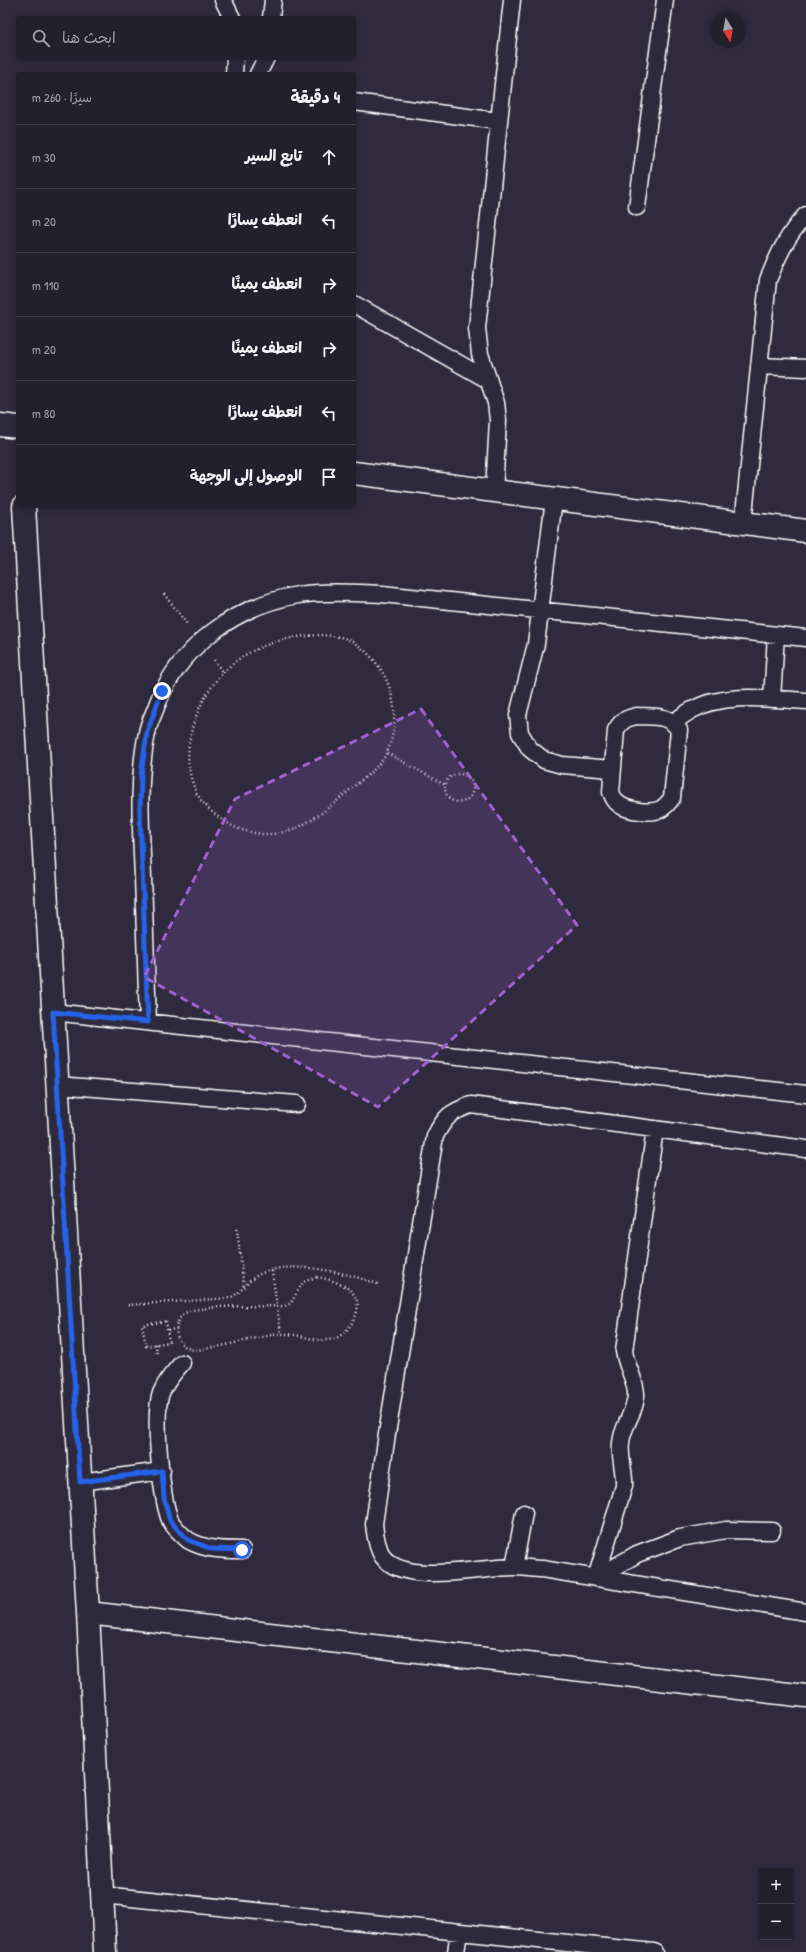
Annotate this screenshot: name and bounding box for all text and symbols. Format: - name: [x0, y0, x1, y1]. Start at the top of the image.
- north arrow: [710, 12, 746, 48]
- search box: [16, 16, 356, 60]
- icon: search: [30, 27, 52, 49]
- text: ابحث هنا: [62, 27, 116, 48]
- text: 4 دقيقة: [290, 85, 340, 108]
- text: سيرًا · 260 m: [32, 88, 92, 106]
- text: تابع السير: [245, 145, 302, 166]
- icon: ahead: [318, 146, 340, 168]
- text: 30 m: [32, 148, 56, 166]
- text: انعطف يسارًا: [228, 209, 302, 230]
- icon: left: [318, 210, 340, 232]
- text: 20 m: [32, 212, 56, 230]
- text: انعطف يمينًا: [232, 273, 302, 294]
- icon: right: [318, 274, 340, 296]
- text: 110 m: [32, 276, 59, 294]
- text: انعطف يمينًا: [232, 337, 302, 358]
- icon: right: [318, 338, 340, 360]
- text: 20 m: [32, 340, 56, 358]
- text: انعطف يسارًا: [228, 401, 302, 422]
- icon: left: [318, 402, 340, 424]
- text: 80 m: [32, 404, 55, 422]
- text: الوصول إلى الوجهة: [190, 465, 302, 486]
- icon: arrive: [318, 466, 340, 488]
- route end: [153, 682, 171, 700]
- route start: [233, 1541, 251, 1559]
- map controls: [758, 1868, 794, 1940]
- button: +: [758, 1868, 794, 1904]
- button: −: [758, 1904, 794, 1940]

